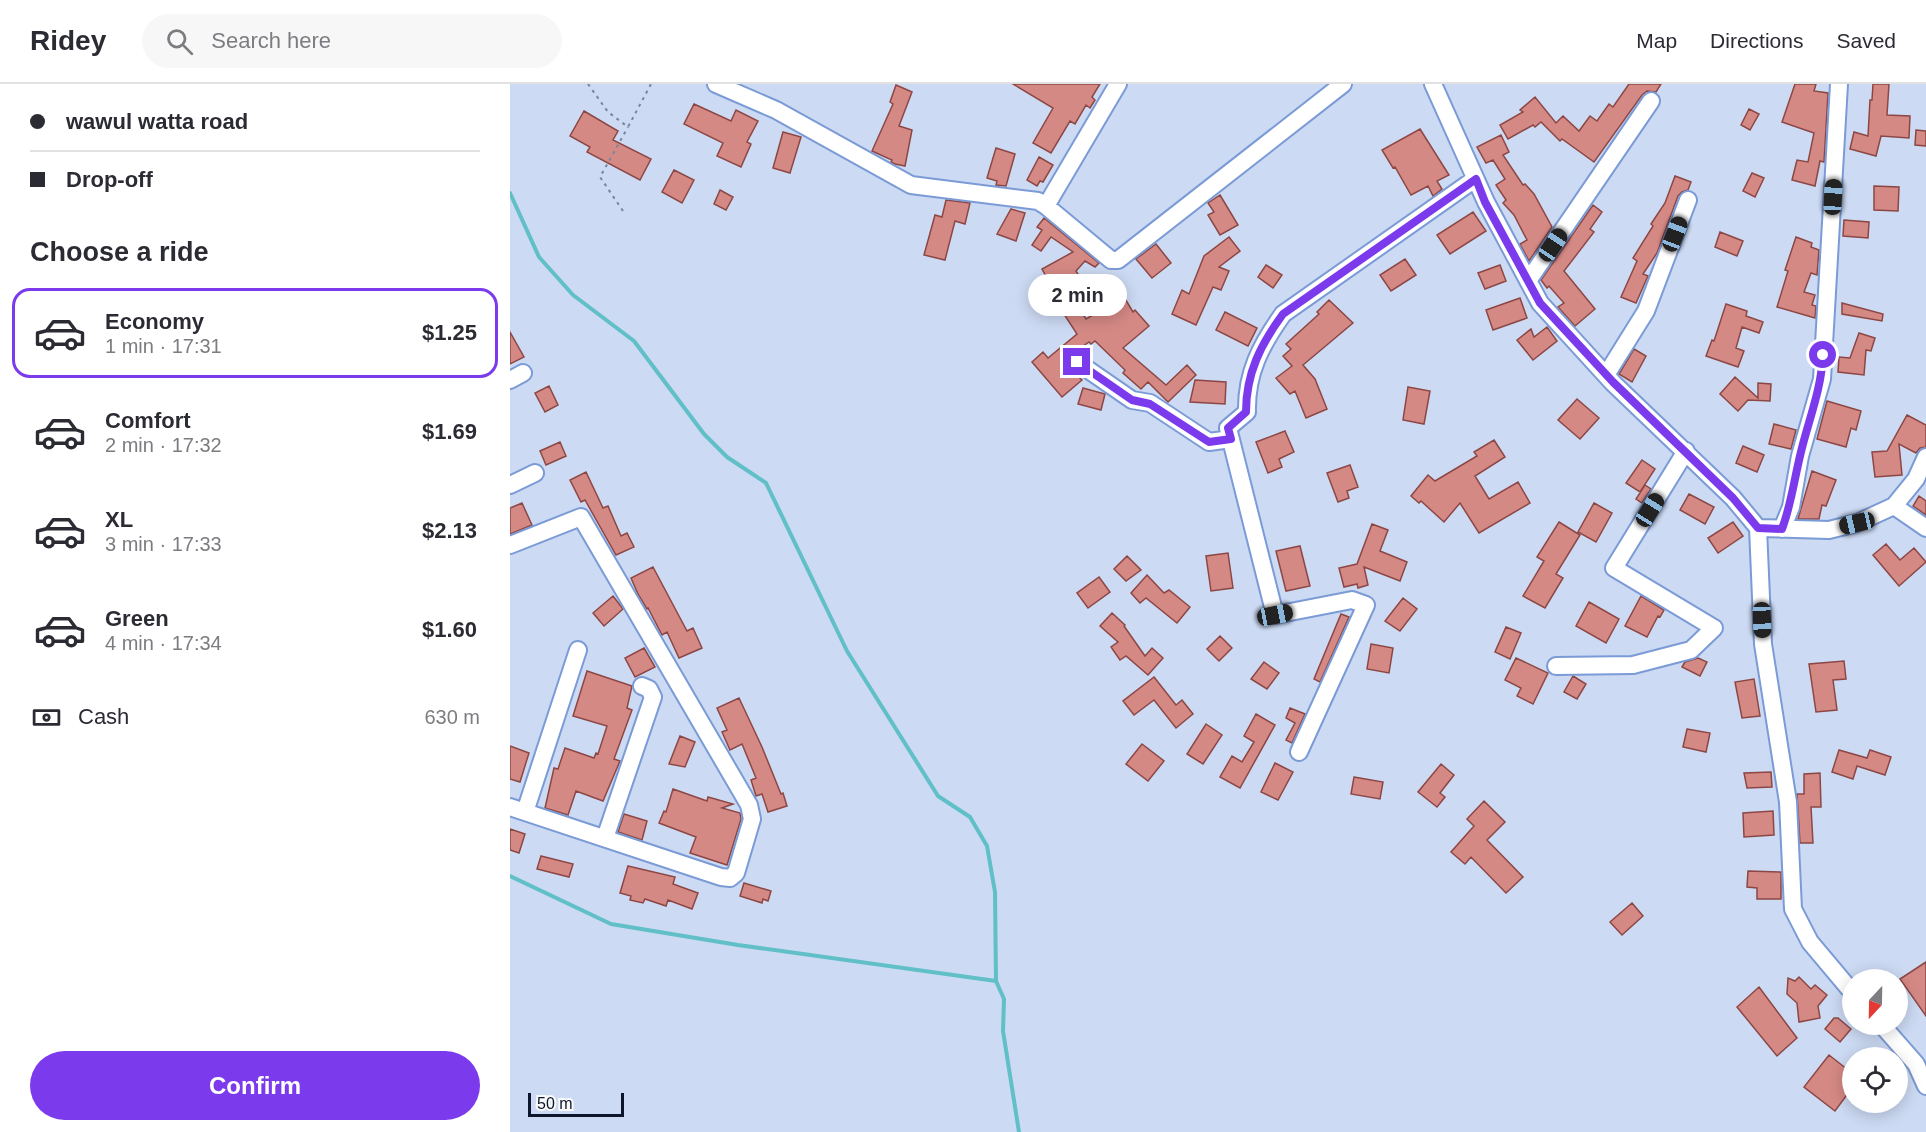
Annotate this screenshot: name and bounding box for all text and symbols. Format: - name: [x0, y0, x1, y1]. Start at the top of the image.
- search box: [142, 14, 562, 68]
- text: Ridey: [30, 25, 106, 56]
- icon: search: [163, 25, 196, 58]
- text: Search here: [211, 28, 331, 53]
- text: Map: [1636, 29, 1677, 52]
- text: Directions: [1710, 29, 1803, 52]
- text: Saved: [1836, 29, 1896, 52]
- text: wawul watta road: [66, 109, 248, 134]
- text: Drop-off: [66, 167, 153, 192]
- car: [1823, 179, 1843, 215]
- car: [1660, 214, 1690, 254]
- car: [1535, 225, 1571, 265]
- text: Choose a ride: [30, 237, 209, 267]
- callout: 2 min: [1028, 275, 1126, 317]
- text: 2 min: [1051, 284, 1104, 306]
- icon: car: [33, 306, 87, 360]
- text: Economy: [105, 309, 204, 334]
- text: $1.25: [422, 320, 477, 345]
- text: 1 min · 17:31: [105, 335, 222, 357]
- route start: [1809, 341, 1836, 368]
- route end: [1063, 348, 1090, 375]
- icon: car: [33, 405, 87, 459]
- text: Comfort: [105, 408, 191, 433]
- text: $1.69: [422, 419, 477, 444]
- text: 2 min · 17:32: [105, 434, 222, 456]
- car: [1633, 490, 1667, 530]
- icon: car: [33, 504, 87, 558]
- text: XL: [105, 507, 133, 532]
- car: [1837, 510, 1877, 536]
- text: $2.13: [422, 518, 477, 543]
- text: 3 min · 17:33: [105, 533, 222, 555]
- car: [1752, 602, 1772, 638]
- icon: car: [33, 603, 87, 657]
- car: [1256, 603, 1294, 627]
- text: Green: [105, 606, 169, 631]
- text: $1.60: [422, 617, 477, 642]
- text: 4 min · 17:34: [105, 632, 222, 654]
- icon: cash: [30, 701, 63, 734]
- text: Cash: [78, 704, 129, 729]
- text: 630 m: [424, 706, 480, 728]
- north arrow: [1842, 969, 1908, 1035]
- map controls: [1842, 969, 1908, 1113]
- button: locate: [1842, 1047, 1908, 1113]
- button: Confirm: [30, 1051, 480, 1120]
- scale bar: [528, 1090, 624, 1118]
- text: 50 m: [537, 1095, 573, 1112]

